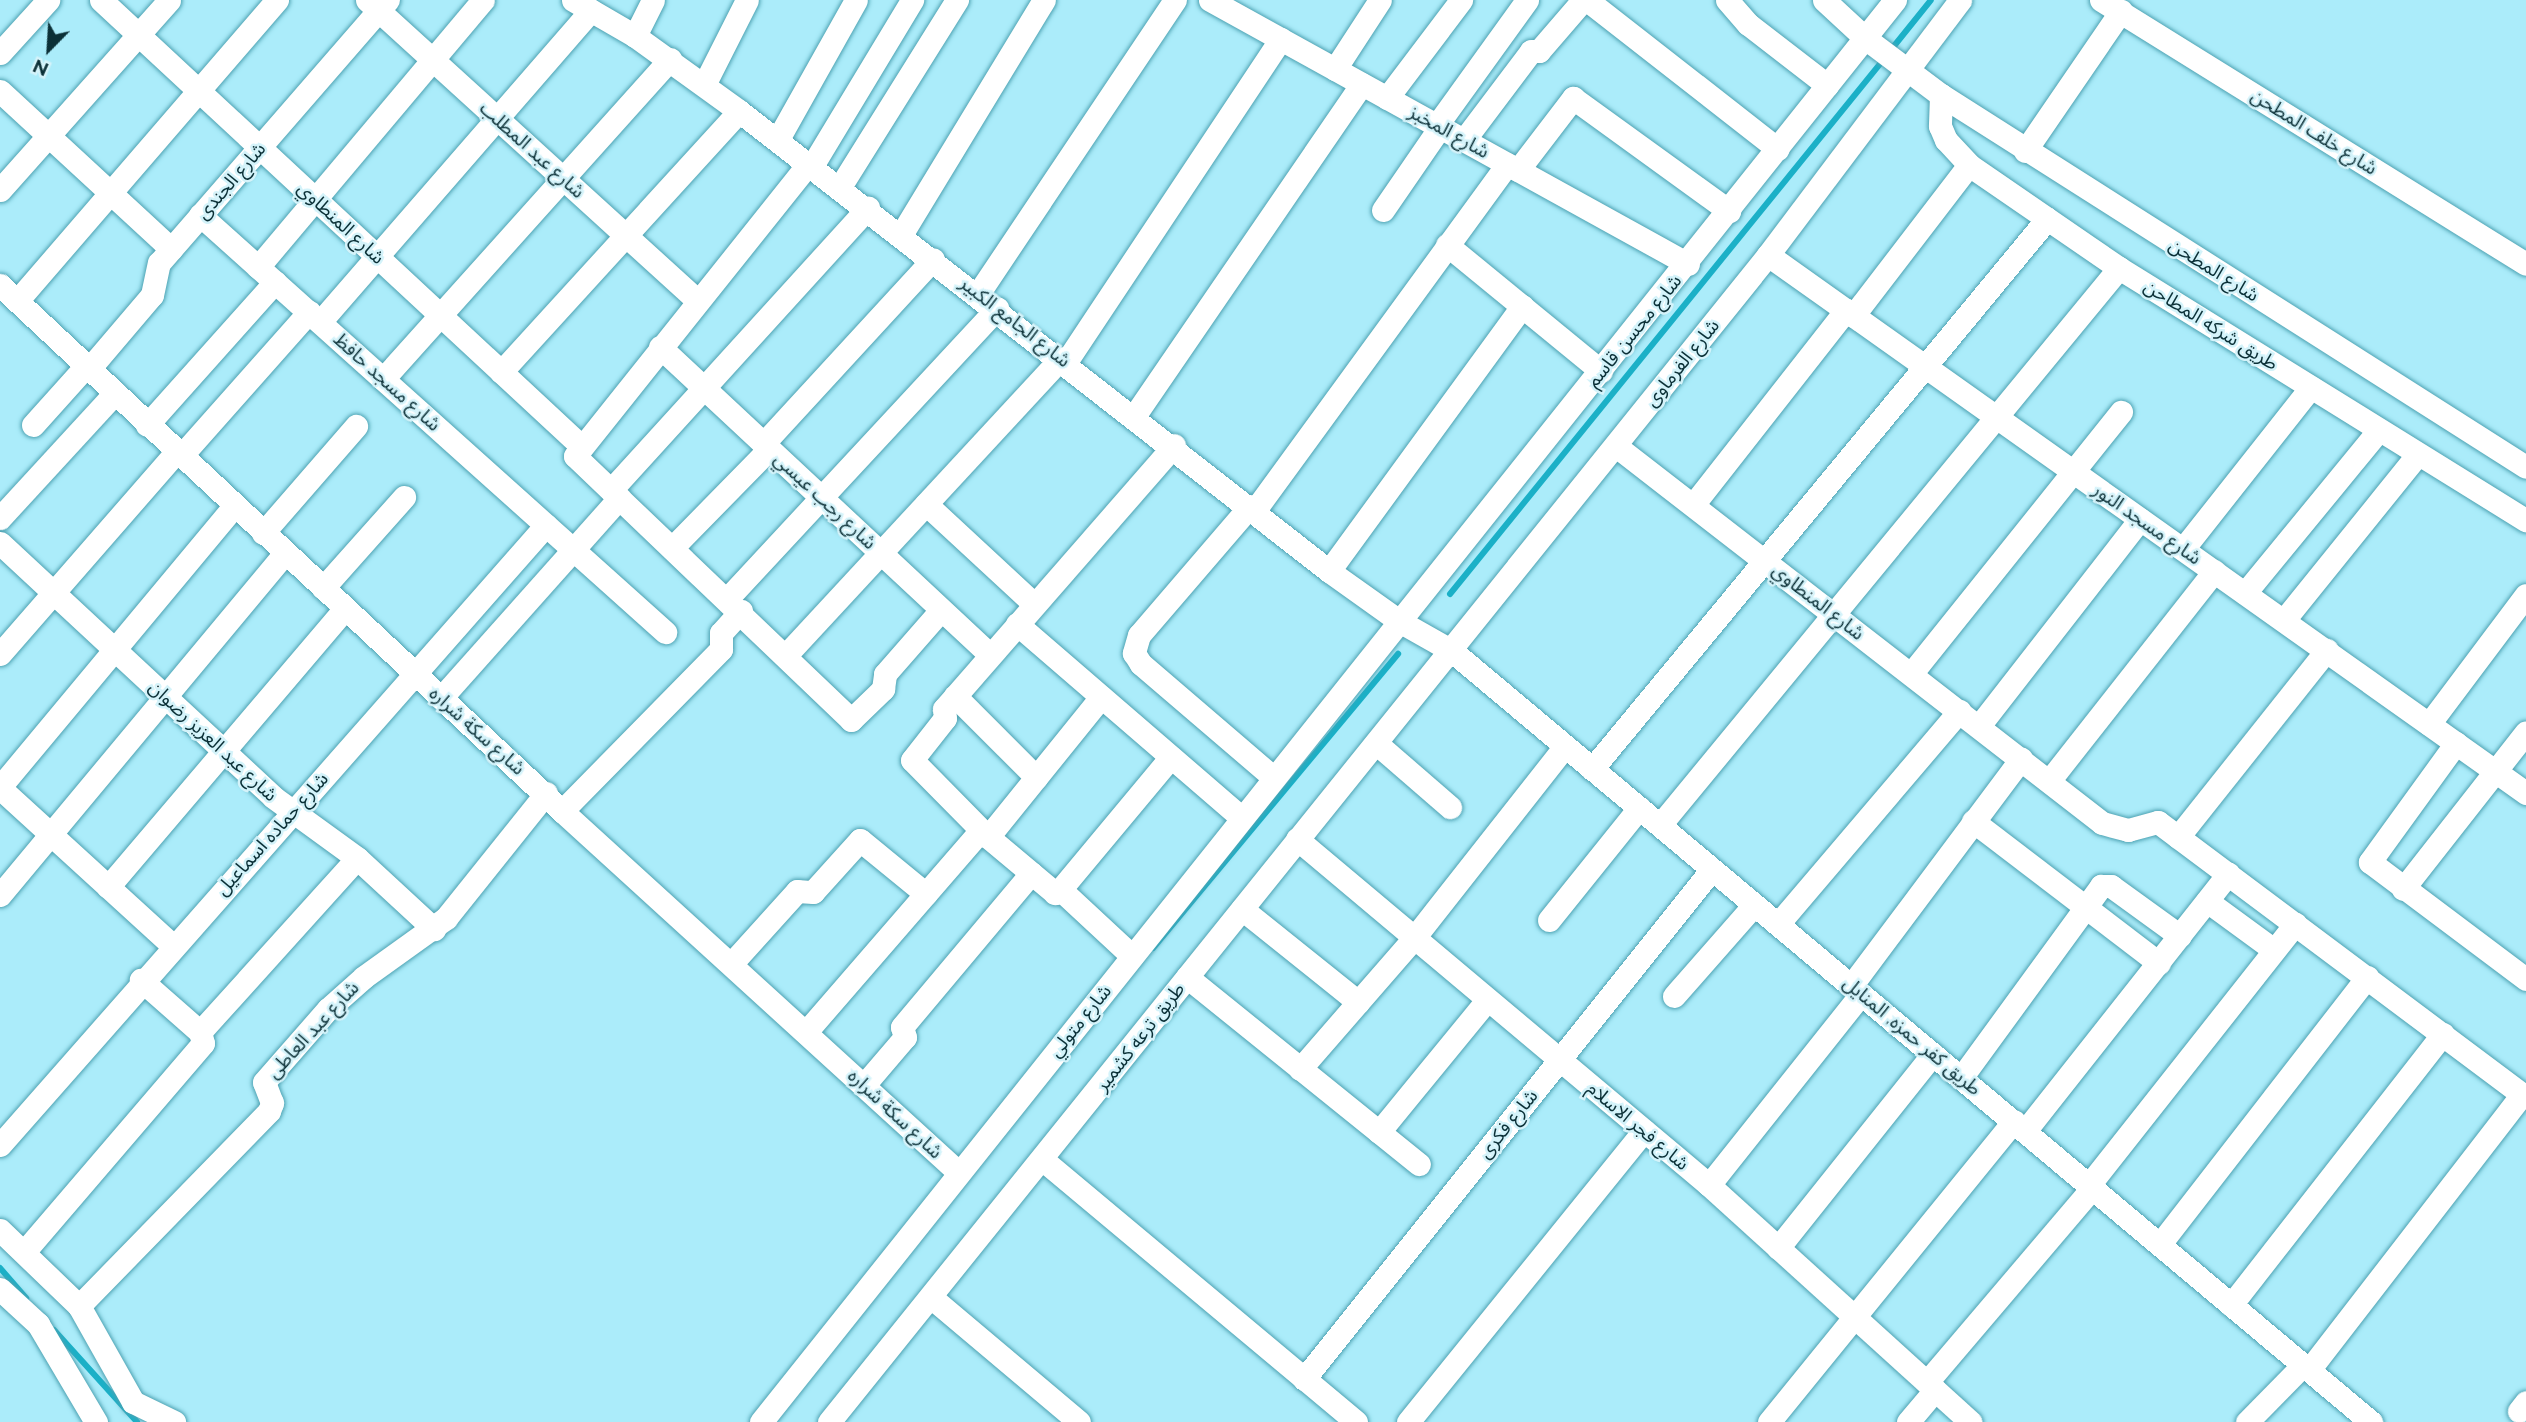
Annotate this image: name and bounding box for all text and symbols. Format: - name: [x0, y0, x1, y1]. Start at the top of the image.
- north arrow: [14, 14, 84, 84]
- text: N: [29, 55, 52, 81]
- street label: شارع خلف المطحن: [2247, 84, 2381, 180]
- street label: شارع عبد المطلب: [475, 97, 589, 203]
- street label: شارع المخبز: [1405, 101, 1493, 163]
- street label: شارع الجندى: [191, 138, 271, 224]
- street label: شارع المنطاوي: [293, 177, 389, 269]
- street label: شارع المطحن: [2165, 233, 2263, 307]
- street label: شارع محسن قاسم: [1582, 270, 1686, 392]
- street label: شارع الجامع الكبير: [955, 272, 1075, 372]
- street label: طريق شركه المطاحن: [2140, 275, 2282, 375]
- street label: شارع الفرماوى: [1640, 315, 1724, 411]
- street label: شارع مسجد حافظ: [329, 328, 445, 436]
- street label: شارع رجب عيسي: [769, 448, 881, 554]
- street label: شارع مسجد النور: [2088, 478, 2206, 570]
- street label: شارع المنطاوي: [1767, 559, 1869, 645]
- street label: شارع عبد العزيز رضوان: [144, 676, 282, 806]
- street label: شارع سكة شراره: [424, 682, 530, 780]
- street label: شارع حماده اسماعيل: [211, 768, 333, 900]
- street label: طريق كفر حمزه, المنايل: [1838, 972, 1986, 1100]
- street label: شارع عبد العاطى: [262, 977, 364, 1083]
- street label: طريق ترعه كشمير: [1090, 978, 1190, 1096]
- street label: شارع متولي: [1044, 980, 1116, 1062]
- street label: شارع سكة شراره: [843, 1064, 947, 1164]
- street label: شارع فجر الاسلام: [1582, 1077, 1694, 1175]
- street label: شارع فكرى: [1473, 1085, 1543, 1163]

